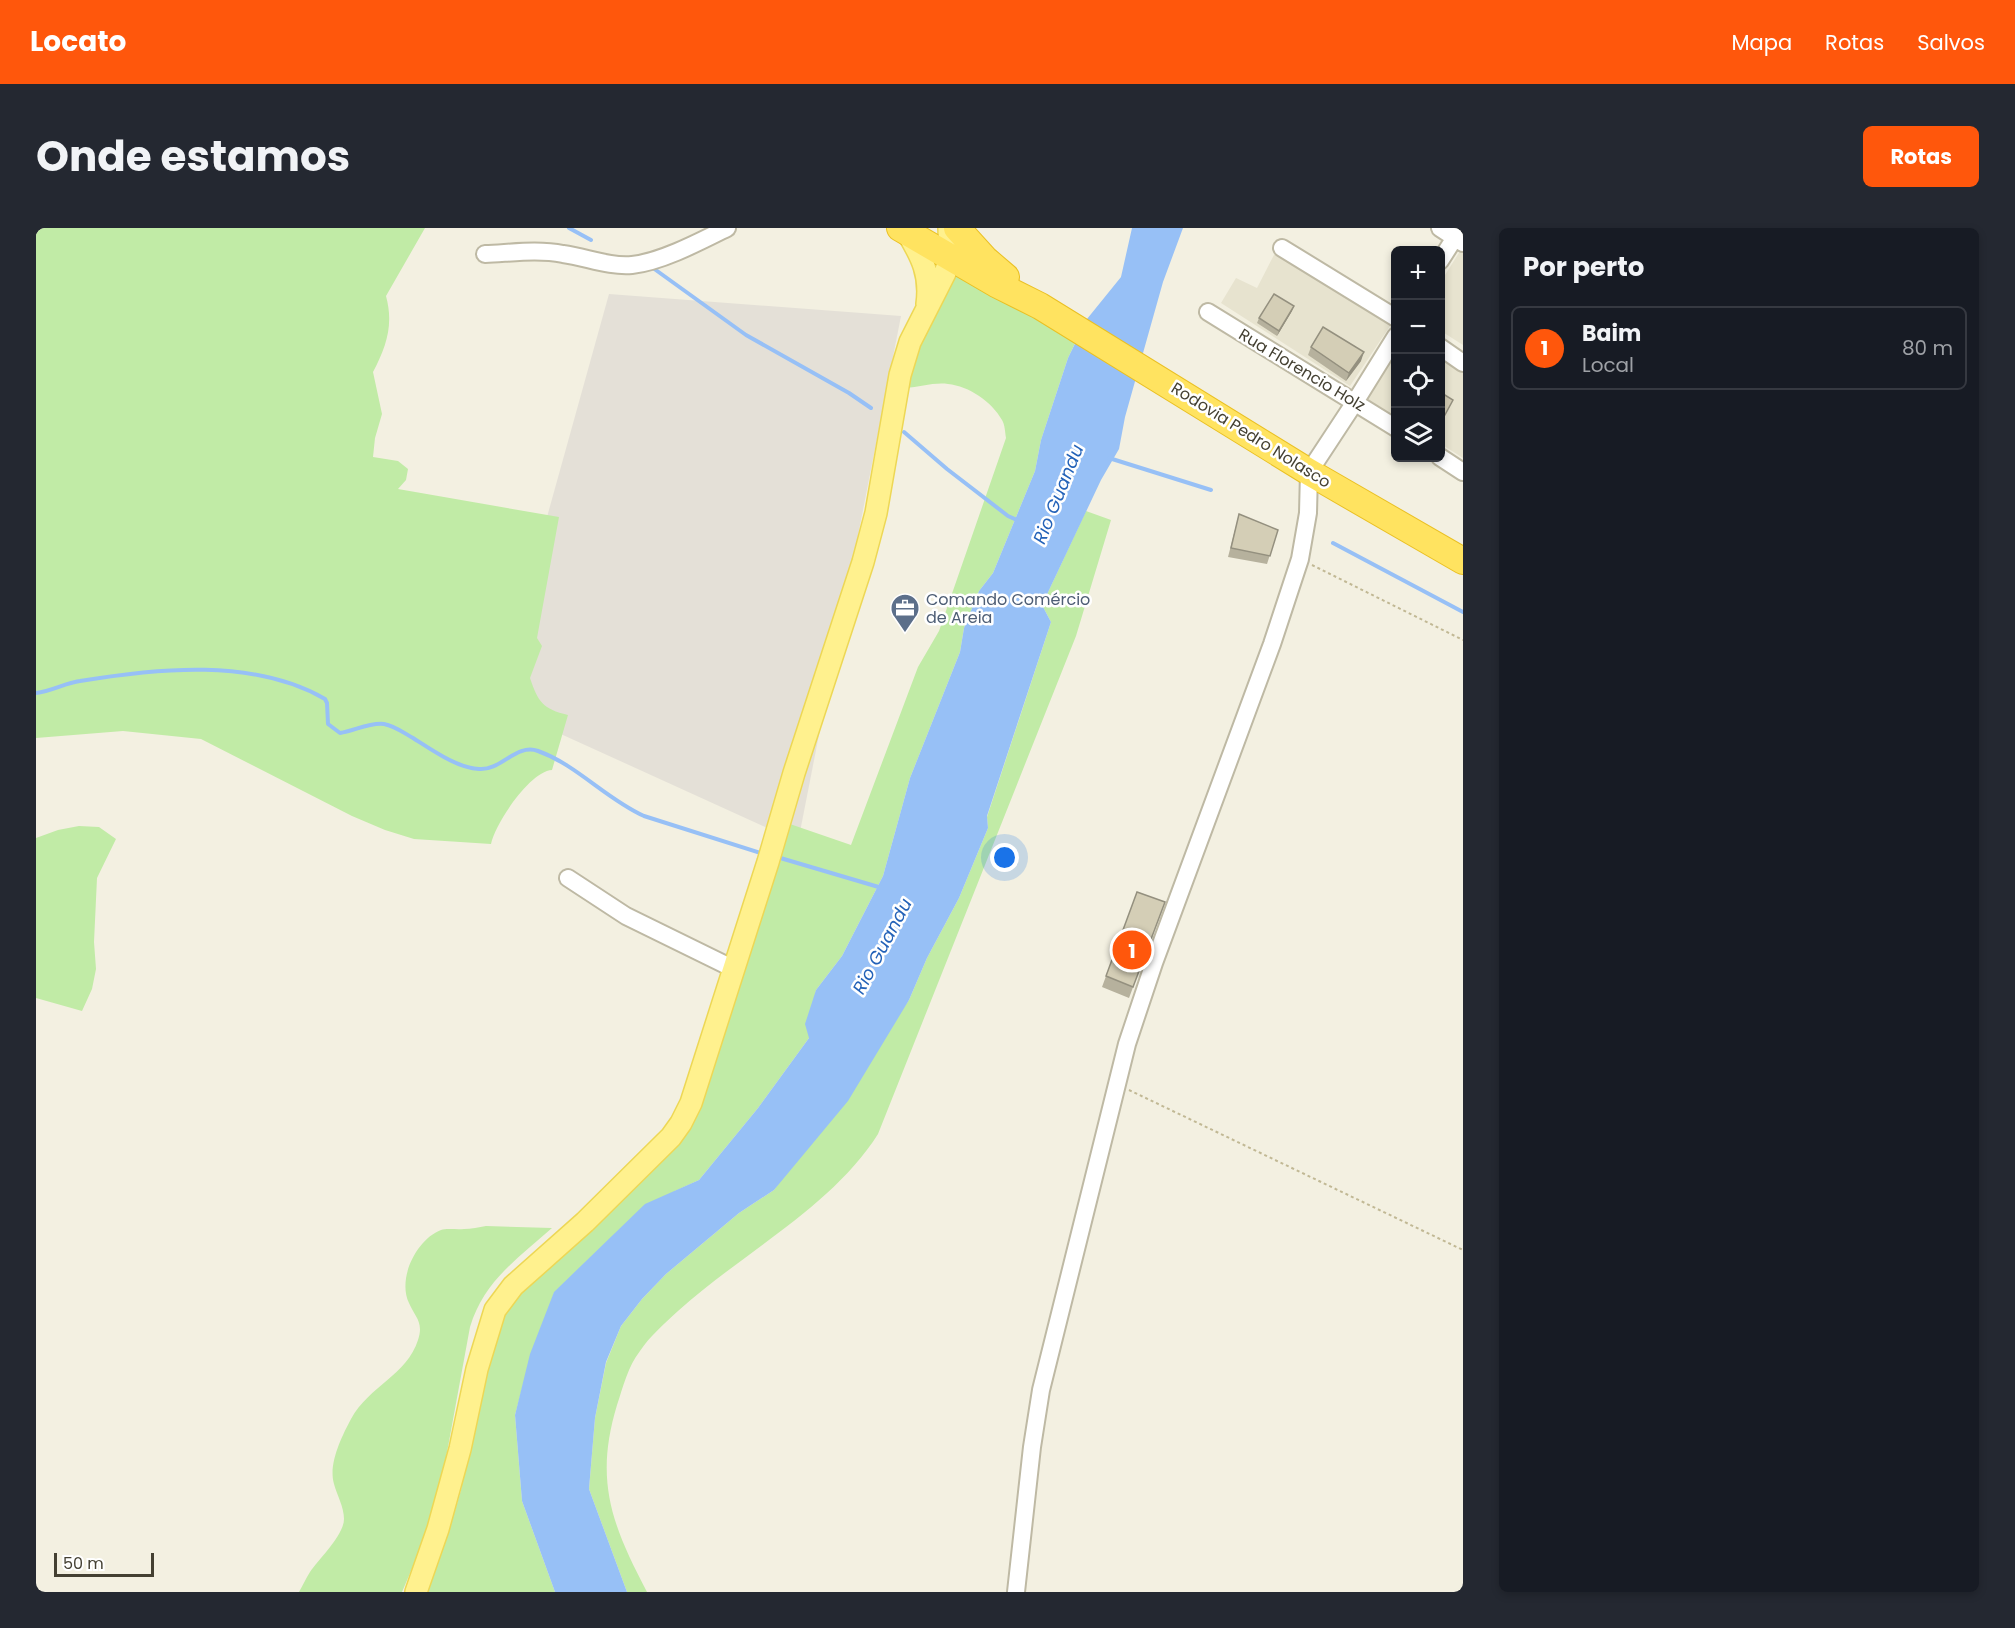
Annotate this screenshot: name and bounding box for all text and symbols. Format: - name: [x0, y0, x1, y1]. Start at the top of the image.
- text: Locato: [30, 22, 126, 61]
- text: Mapa: [1731, 28, 1792, 57]
- text: Rotas: [1825, 28, 1884, 57]
- text: Salvos: [1917, 28, 1985, 57]
- button: Rotas: [1863, 126, 1979, 187]
- text: Onde estamos: [36, 127, 350, 186]
- map controls: [1391, 246, 1445, 462]
- button: +: [1391, 246, 1445, 300]
- text: Por perto: [1523, 249, 1644, 285]
- button: −: [1391, 300, 1445, 354]
- text: Baim: [1582, 318, 1641, 349]
- street label: Rua Florencio Holz: [1234, 323, 1370, 417]
- text: 1: [1541, 334, 1548, 362]
- text: 80 m: [1902, 334, 1953, 362]
- text: Local: [1582, 351, 1634, 379]
- button: locate: [1391, 354, 1445, 408]
- street label: Rodovia Pedro Nolasco: [1167, 376, 1335, 494]
- button: layers: [1391, 408, 1445, 462]
- water label: Rio Guandu: [1027, 441, 1089, 547]
- place label: Comando Comércio de Areia: [926, 588, 1090, 629]
- office icon: Comando Comércio de Areia: [889, 592, 921, 634]
- your location: [990, 843, 1019, 872]
- water label: Rio Guandu: [846, 894, 918, 998]
- pin: 1: [1112, 928, 1152, 972]
- scale bar: [54, 1550, 154, 1578]
- text: 50 m: [63, 1552, 104, 1575]

